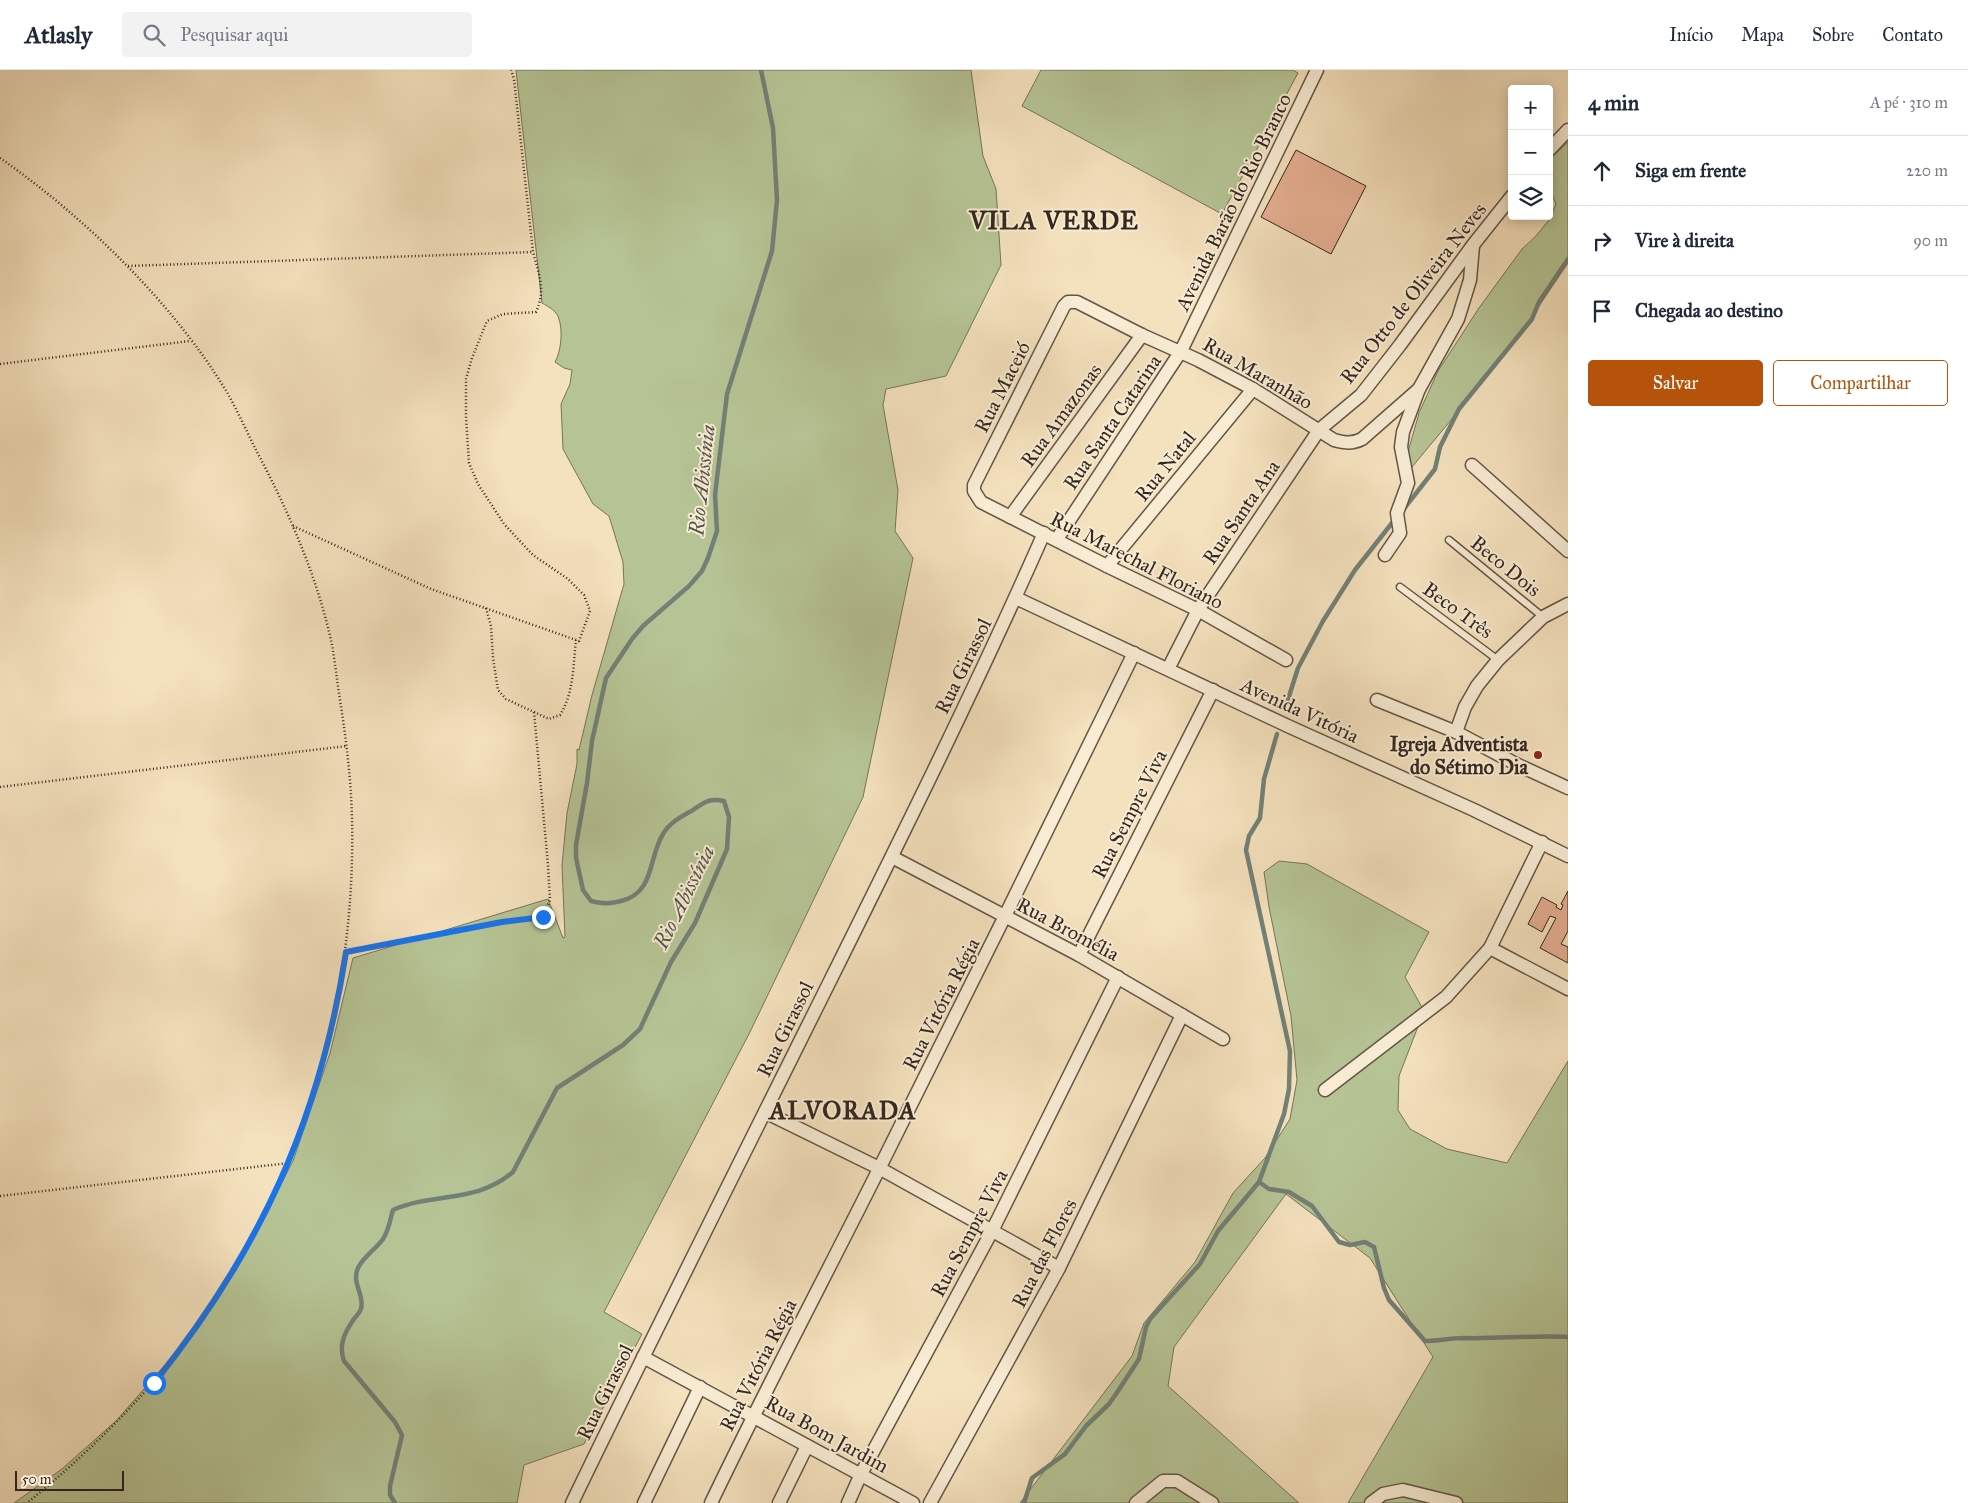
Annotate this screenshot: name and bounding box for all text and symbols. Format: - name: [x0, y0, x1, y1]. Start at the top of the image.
- search box: [122, 12, 472, 57]
- text: Atlasly: [25, 20, 92, 50]
- icon: search: [140, 21, 168, 49]
- text: Pesquisar aqui: [180, 23, 289, 46]
- text: Início: [1669, 24, 1713, 46]
- text: Mapa: [1741, 24, 1784, 46]
- text: Sobre: [1812, 24, 1854, 46]
- text: Contato: [1882, 24, 1943, 46]
- map controls: [1508, 85, 1553, 220]
- button: +: [1508, 85, 1553, 130]
- street label: Avenida Barão do Rio Branco: [1169, 89, 1296, 315]
- text: 4 min: [1588, 90, 1639, 116]
- text: A pé · 310 m: [1870, 93, 1948, 112]
- button: −: [1508, 130, 1553, 175]
- icon: ahead: [1588, 157, 1616, 185]
- text: Siga em frente: [1635, 159, 1746, 182]
- text: 220 m: [1906, 161, 1948, 180]
- button: layers: [1508, 175, 1553, 220]
- street label: Rua Otto de Oliveira Neves: [1335, 198, 1491, 388]
- district label: VILA VERDE: [968, 205, 1139, 236]
- icon: right: [1588, 227, 1616, 255]
- text: Vire à direita: [1635, 229, 1734, 252]
- text: 90 m: [1913, 231, 1948, 250]
- icon: arrive: [1588, 297, 1616, 325]
- text: Chegada ao destino: [1635, 299, 1783, 322]
- street label: Rua Maranhão: [1199, 332, 1317, 414]
- street label: Rua Maceió: [969, 338, 1035, 436]
- street label: Rua Santa Catarina: [1058, 349, 1166, 494]
- street label: Rua Amazonas: [1015, 359, 1107, 471]
- button: Salvar: [1588, 360, 1763, 406]
- button: Compartilhar: [1773, 360, 1948, 406]
- water label: Rio Abissínia: [683, 423, 721, 538]
- street label: Rua Natal: [1129, 426, 1201, 506]
- street label: Rua Santa Ana: [1197, 455, 1285, 569]
- street label: Rua Marechal Floriano: [1047, 506, 1227, 614]
- street label: Beco Dois: [1466, 530, 1546, 602]
- street label: Beco Três: [1418, 577, 1498, 643]
- street label: Rua Girassol: [930, 614, 997, 718]
- street label: Avenida Vitória: [1236, 672, 1363, 748]
- place label: Igreja Adventista do Sétimo Dia: [1390, 732, 1529, 779]
- street label: Rua Sempre Viva: [1086, 745, 1172, 882]
- marker: Igreja Adventista do Sétimo Dia: [1532, 749, 1544, 761]
- water label: Rio Abissínia: [647, 841, 720, 954]
- street label: Rua Bromélia: [1013, 892, 1124, 966]
- route end: [532, 906, 555, 929]
- street label: Rua Vitória Régia: [897, 933, 986, 1075]
- street label: Rua Girassol: [752, 977, 819, 1081]
- district label: ALVORADA: [767, 1095, 917, 1126]
- street label: Rua Sempre Viva: [925, 1165, 1013, 1301]
- street label: Rua das Flores: [1006, 1195, 1082, 1311]
- street label: Rua Vitória Régia: [714, 1294, 803, 1436]
- street label: Rua Girassol: [572, 1340, 639, 1444]
- route start: [143, 1372, 166, 1395]
- street label: Rua Bom Jardim: [761, 1390, 893, 1479]
- scale bar: [15, 1468, 124, 1491]
- text: 50 m: [22, 1471, 51, 1488]

